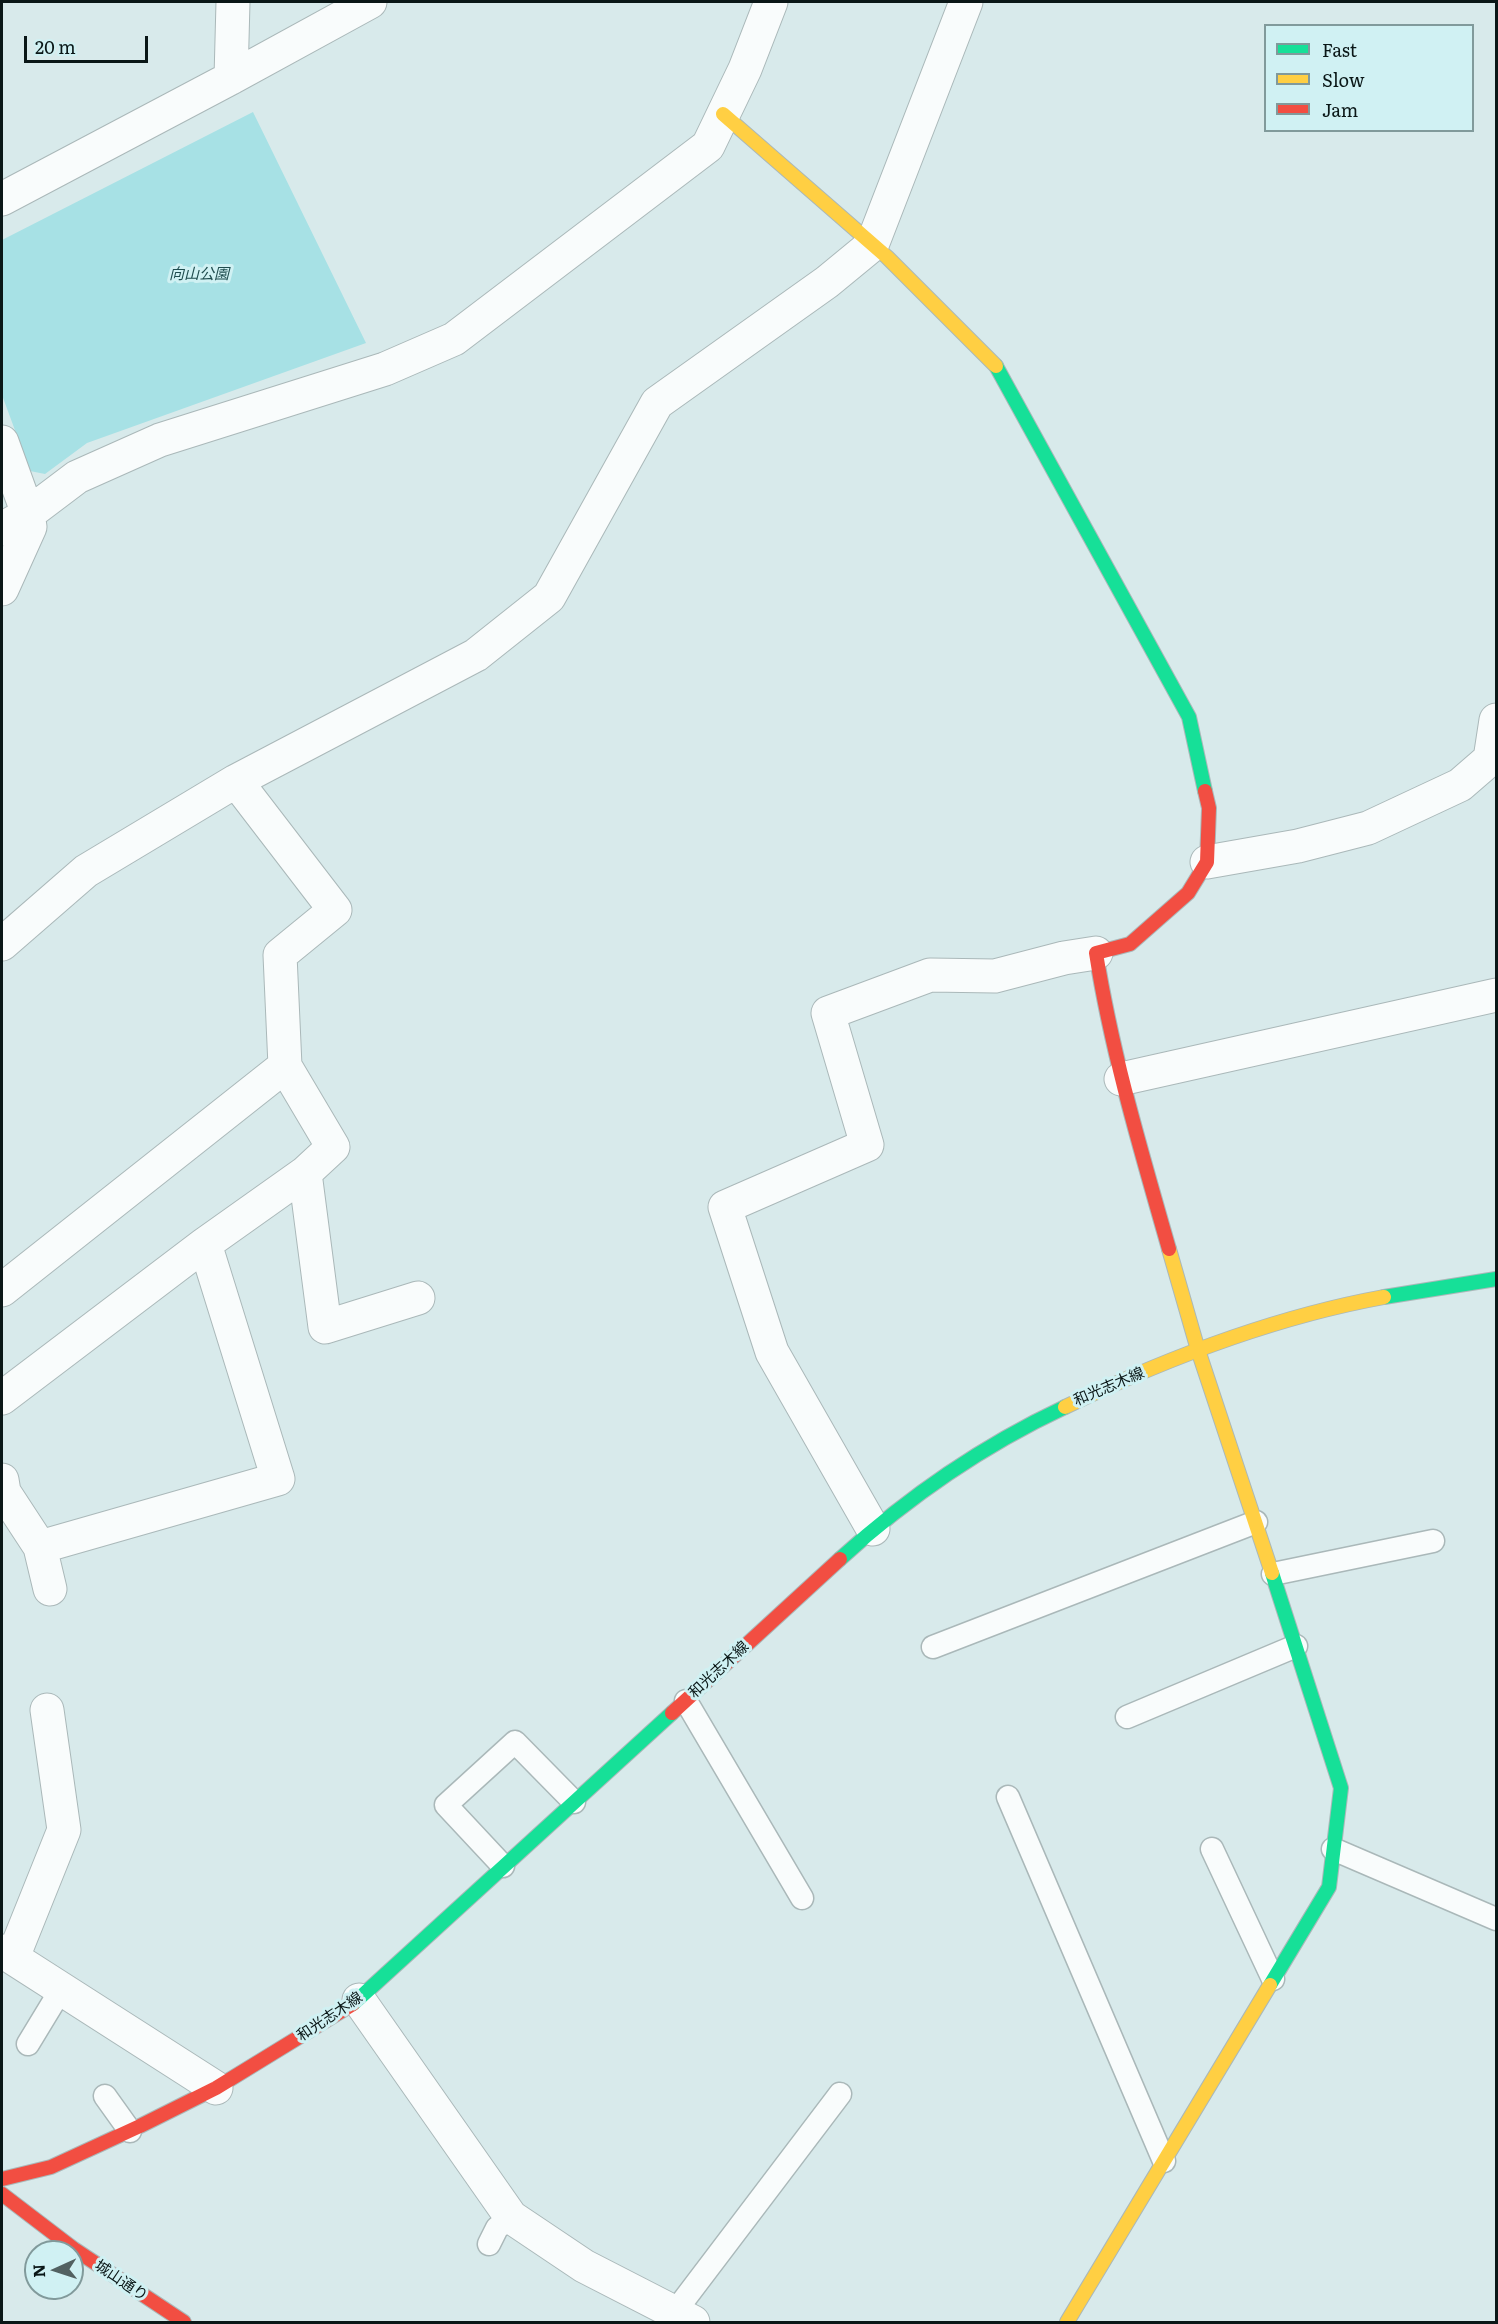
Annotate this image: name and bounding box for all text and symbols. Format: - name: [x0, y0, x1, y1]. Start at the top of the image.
- scale bar: [27, 24, 152, 62]
- legend: [1264, 24, 1474, 132]
- text: 20 m: [35, 33, 76, 60]
- text: Fast: [1322, 36, 1357, 63]
- text: Slow: [1322, 66, 1364, 93]
- text: Jam: [1322, 96, 1358, 123]
- park label: 向山公園: [169, 266, 229, 284]
- street label: 和光志木線: [1071, 1364, 1147, 1410]
- street label: 和光志木線: [685, 1638, 753, 1702]
- street label: 和光志木線: [294, 1989, 366, 2045]
- north arrow: [24, 2240, 84, 2300]
- street label: 城山通り: [91, 2257, 151, 2305]
- text: N: [26, 2263, 50, 2278]

